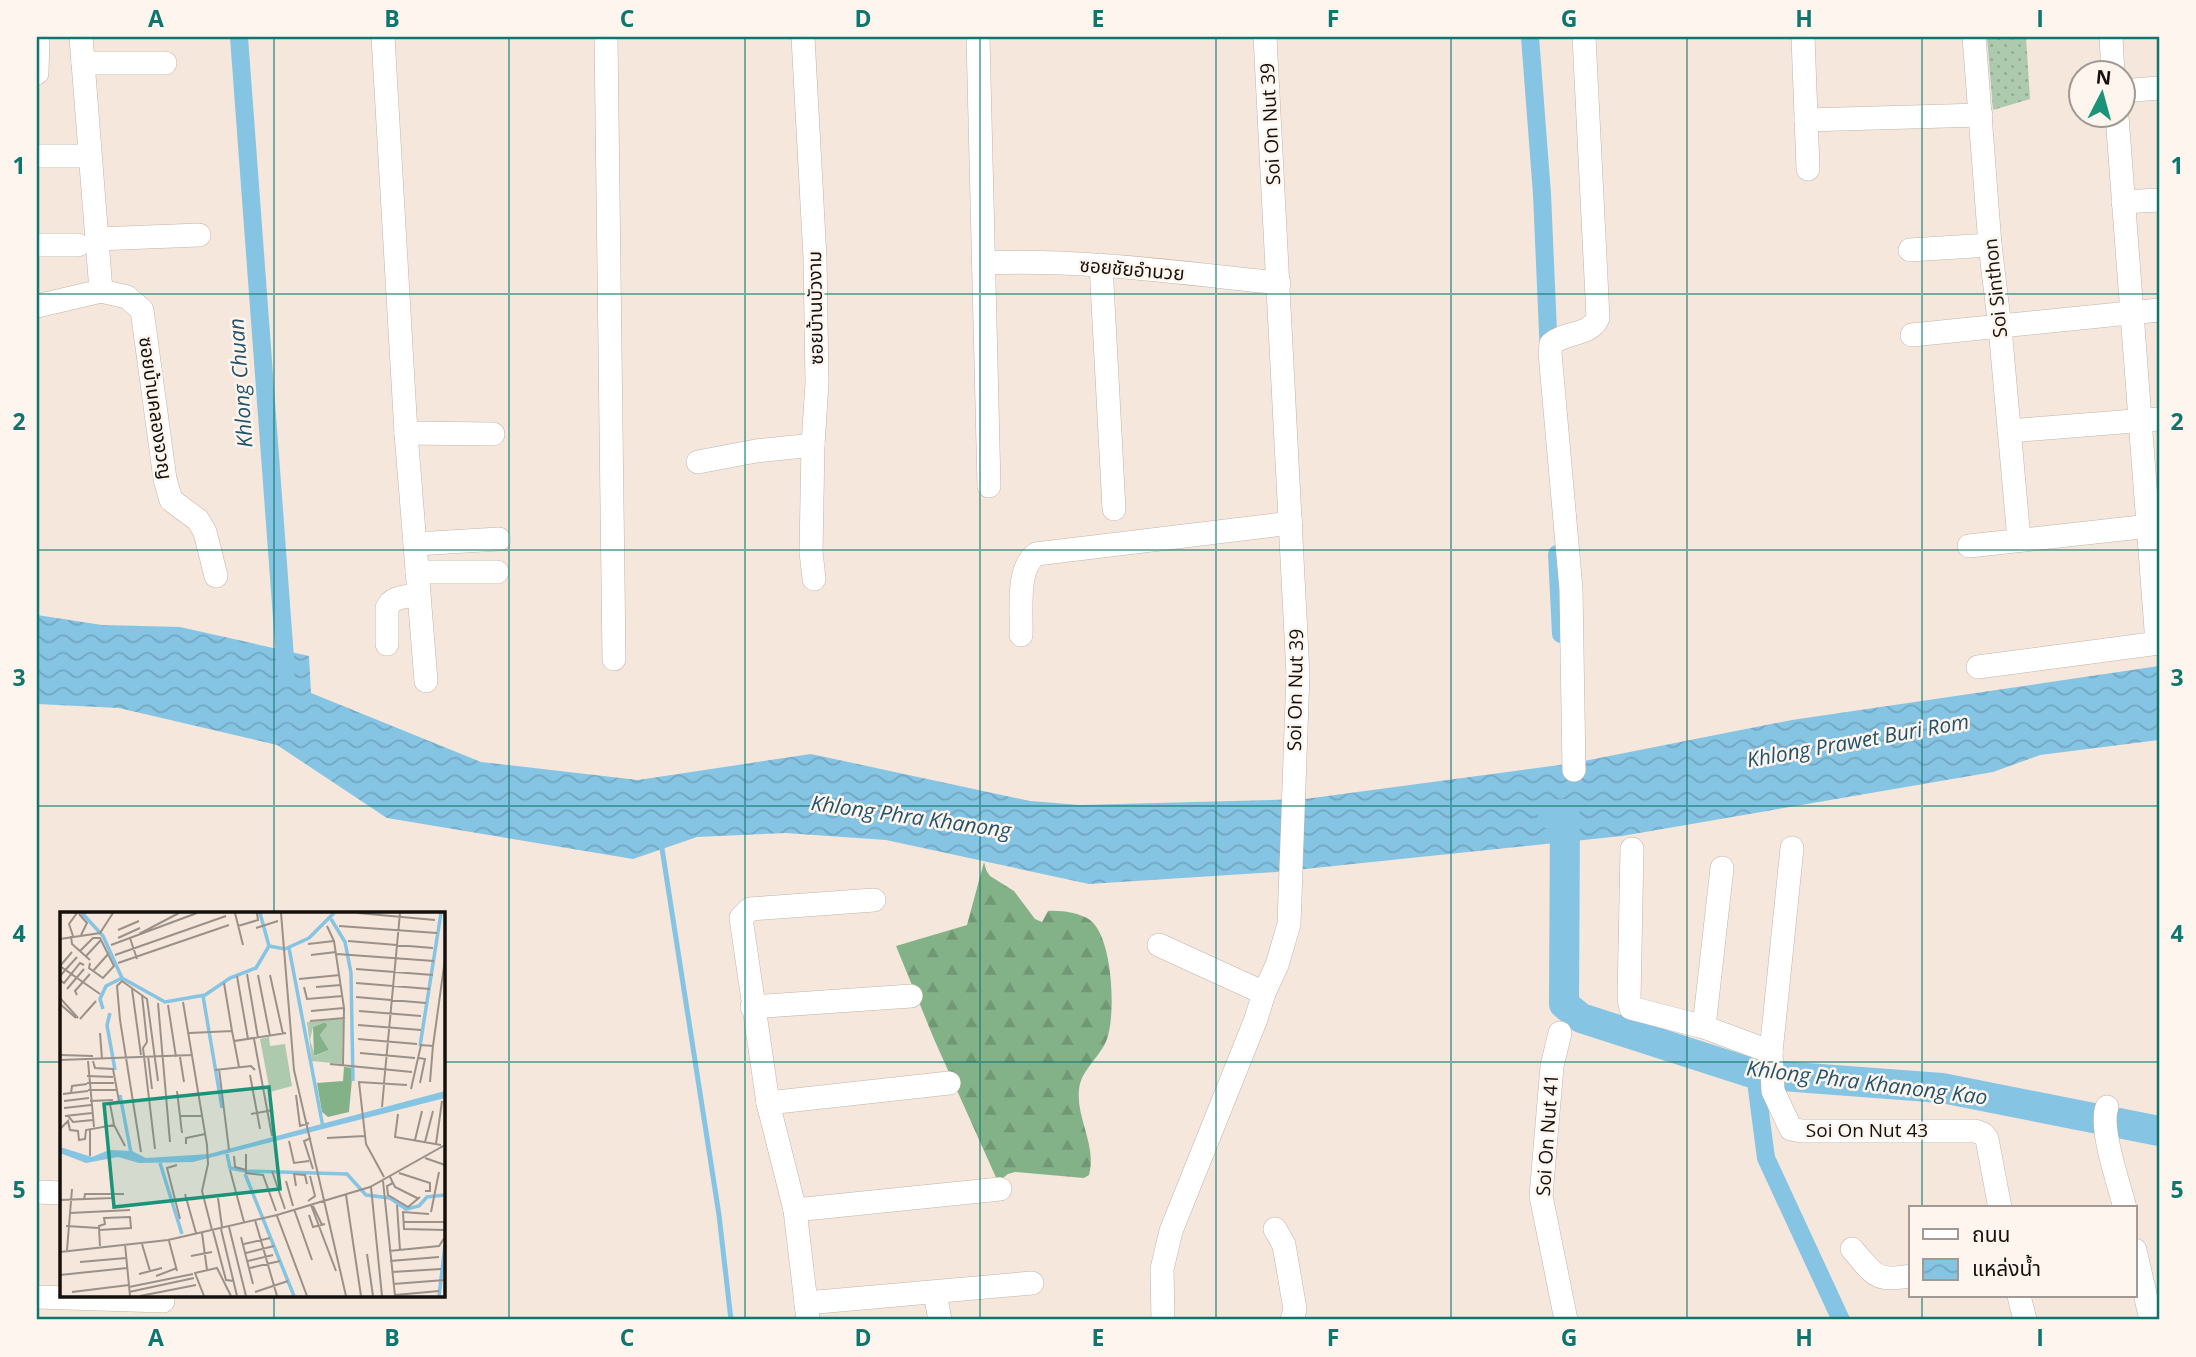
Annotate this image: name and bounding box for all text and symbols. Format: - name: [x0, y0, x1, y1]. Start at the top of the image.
- text: A: [148, 2, 164, 34]
- text: B: [384, 2, 400, 34]
- text: C: [620, 2, 634, 34]
- text: D: [854, 2, 872, 34]
- text: E: [1092, 2, 1104, 34]
- text: F: [1327, 2, 1339, 34]
- text: G: [1561, 2, 1577, 34]
- text: H: [1795, 2, 1813, 34]
- text: I: [2036, 2, 2044, 34]
- north arrow: [2066, 60, 2136, 130]
- street label: Soi On Nut 39: [1254, 62, 1286, 186]
- text: N: [2095, 63, 2113, 91]
- text: 1: [12, 149, 26, 181]
- text: 1: [2170, 149, 2184, 181]
- street label: Soi Sinthon: [1977, 237, 2013, 339]
- street label: ซอยบ้านบัวงาม: [801, 251, 829, 365]
- street label: ซอยชัยอำนวย: [1078, 251, 1186, 287]
- water label: Khlong Chuan: [222, 317, 259, 449]
- street label: ซอยบ้านคลองจวญ: [133, 335, 179, 481]
- text: 2: [12, 405, 26, 437]
- text: 2: [2170, 405, 2184, 437]
- street label: Soi On Nut 39: [1281, 629, 1309, 751]
- text: 3: [12, 661, 26, 693]
- text: 3: [2170, 661, 2184, 693]
- water label: Khlong Prawet Buri Rom: [1744, 707, 1971, 773]
- water label: Khlong Phra Khanong: [809, 788, 1014, 844]
- inset map: [60, 912, 444, 1298]
- text: 4: [12, 917, 26, 949]
- text: 4: [2170, 917, 2184, 949]
- water label: Khlong Phra Khanong Kao: [1745, 1053, 1989, 1111]
- street label: Soi On Nut 41: [1530, 1073, 1564, 1197]
- street label: Soi On Nut 43: [1806, 1117, 1928, 1143]
- text: 5: [12, 1173, 26, 1205]
- text: 5: [2170, 1173, 2184, 1205]
- legend: [1909, 1206, 2136, 1298]
- text: ถนน: [1972, 1220, 2010, 1248]
- text: แหล่งน้ำ: [1972, 1254, 2041, 1282]
- text: A: [148, 1321, 164, 1353]
- text: B: [384, 1321, 400, 1353]
- text: C: [620, 1321, 634, 1353]
- text: D: [854, 1321, 872, 1353]
- text: E: [1092, 1321, 1104, 1353]
- text: F: [1327, 1321, 1339, 1353]
- text: G: [1561, 1321, 1577, 1353]
- text: H: [1795, 1321, 1813, 1353]
- text: I: [2036, 1321, 2044, 1353]

